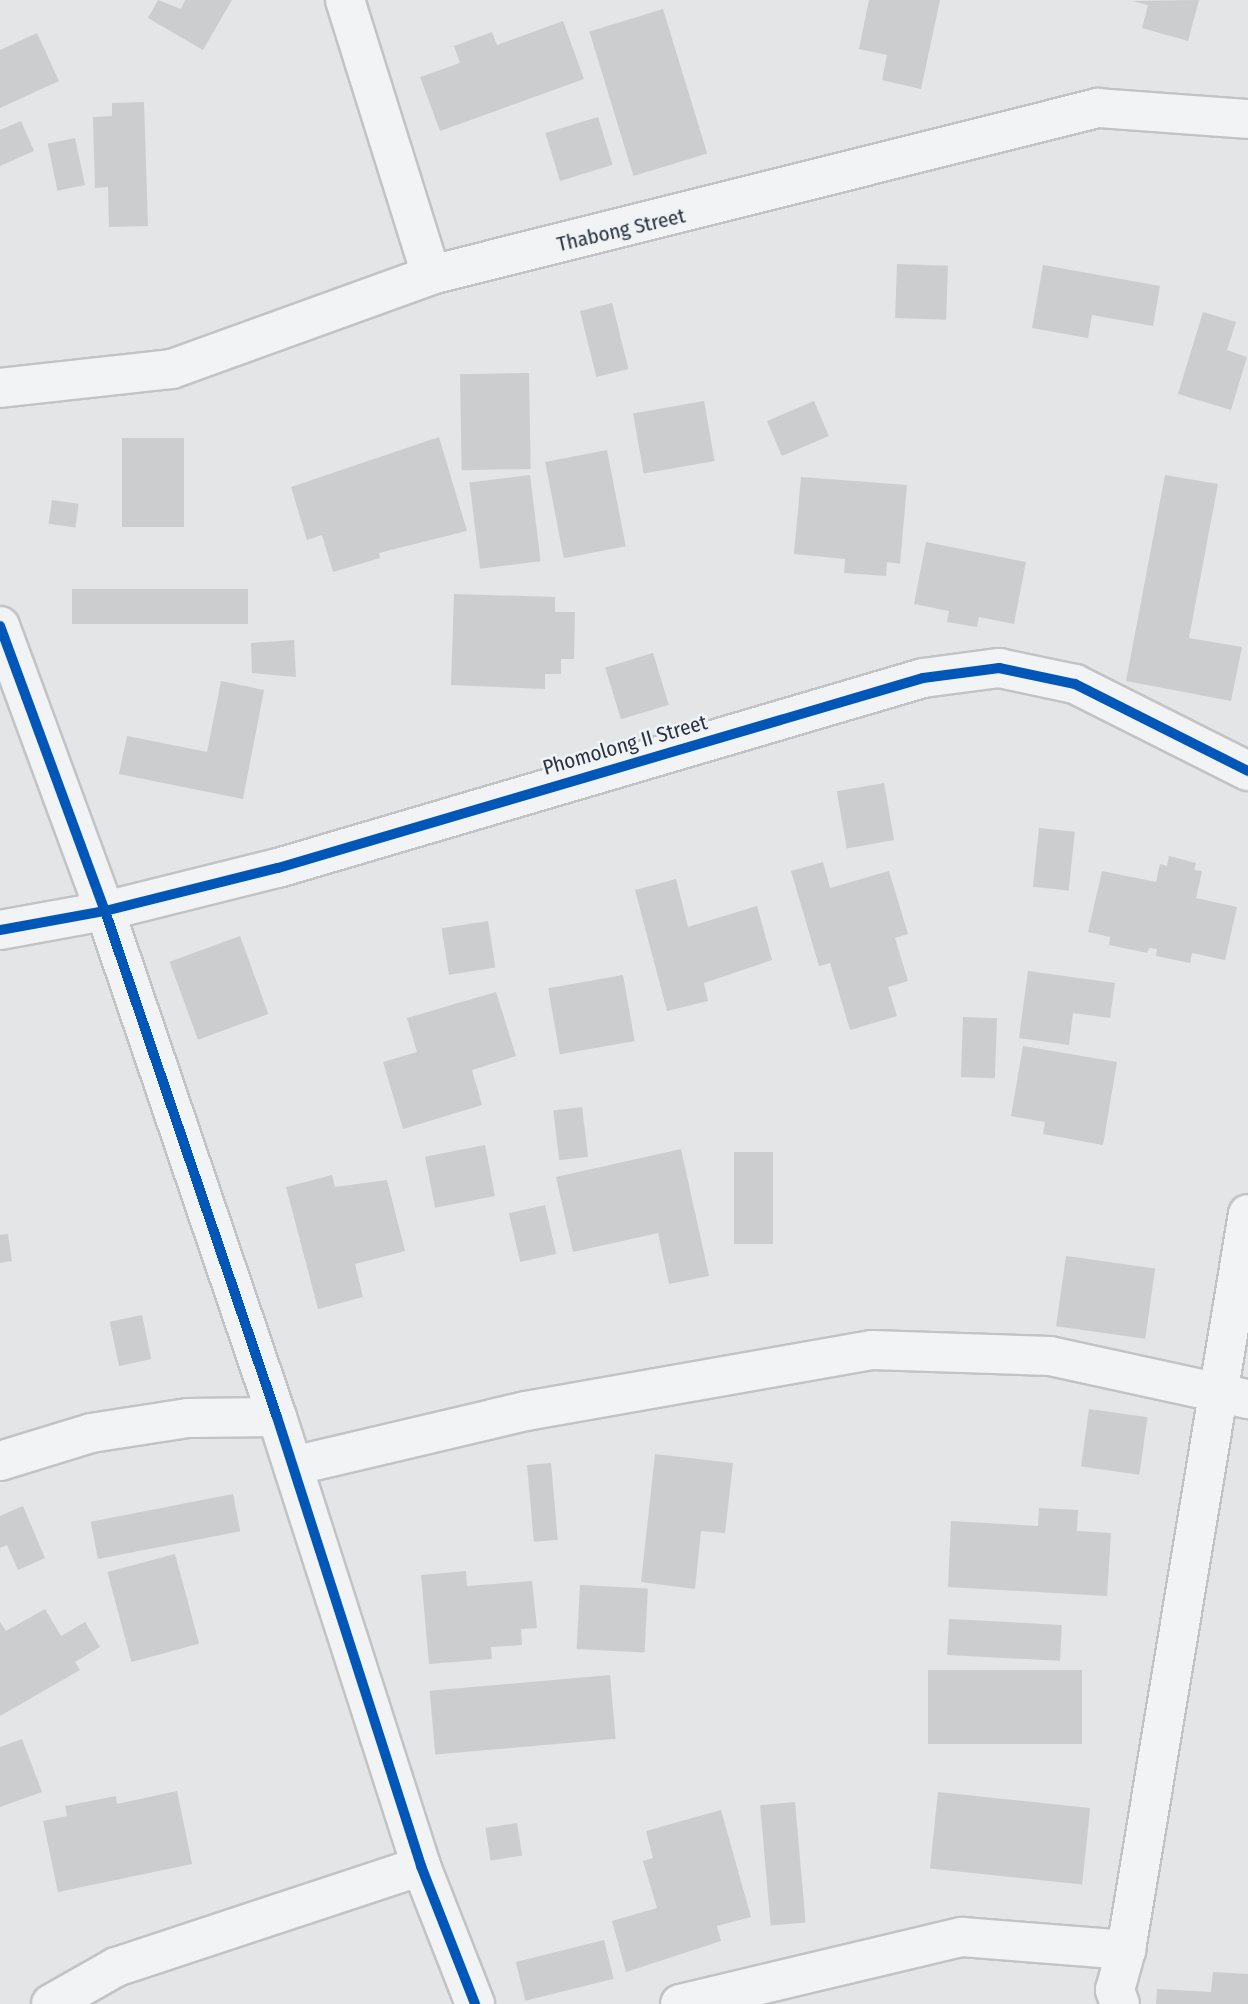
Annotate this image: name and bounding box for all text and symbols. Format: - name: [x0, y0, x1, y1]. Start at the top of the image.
- street label: Thabong Street: [554, 203, 688, 257]
- street label: Phomolong II Street: [540, 709, 710, 781]

